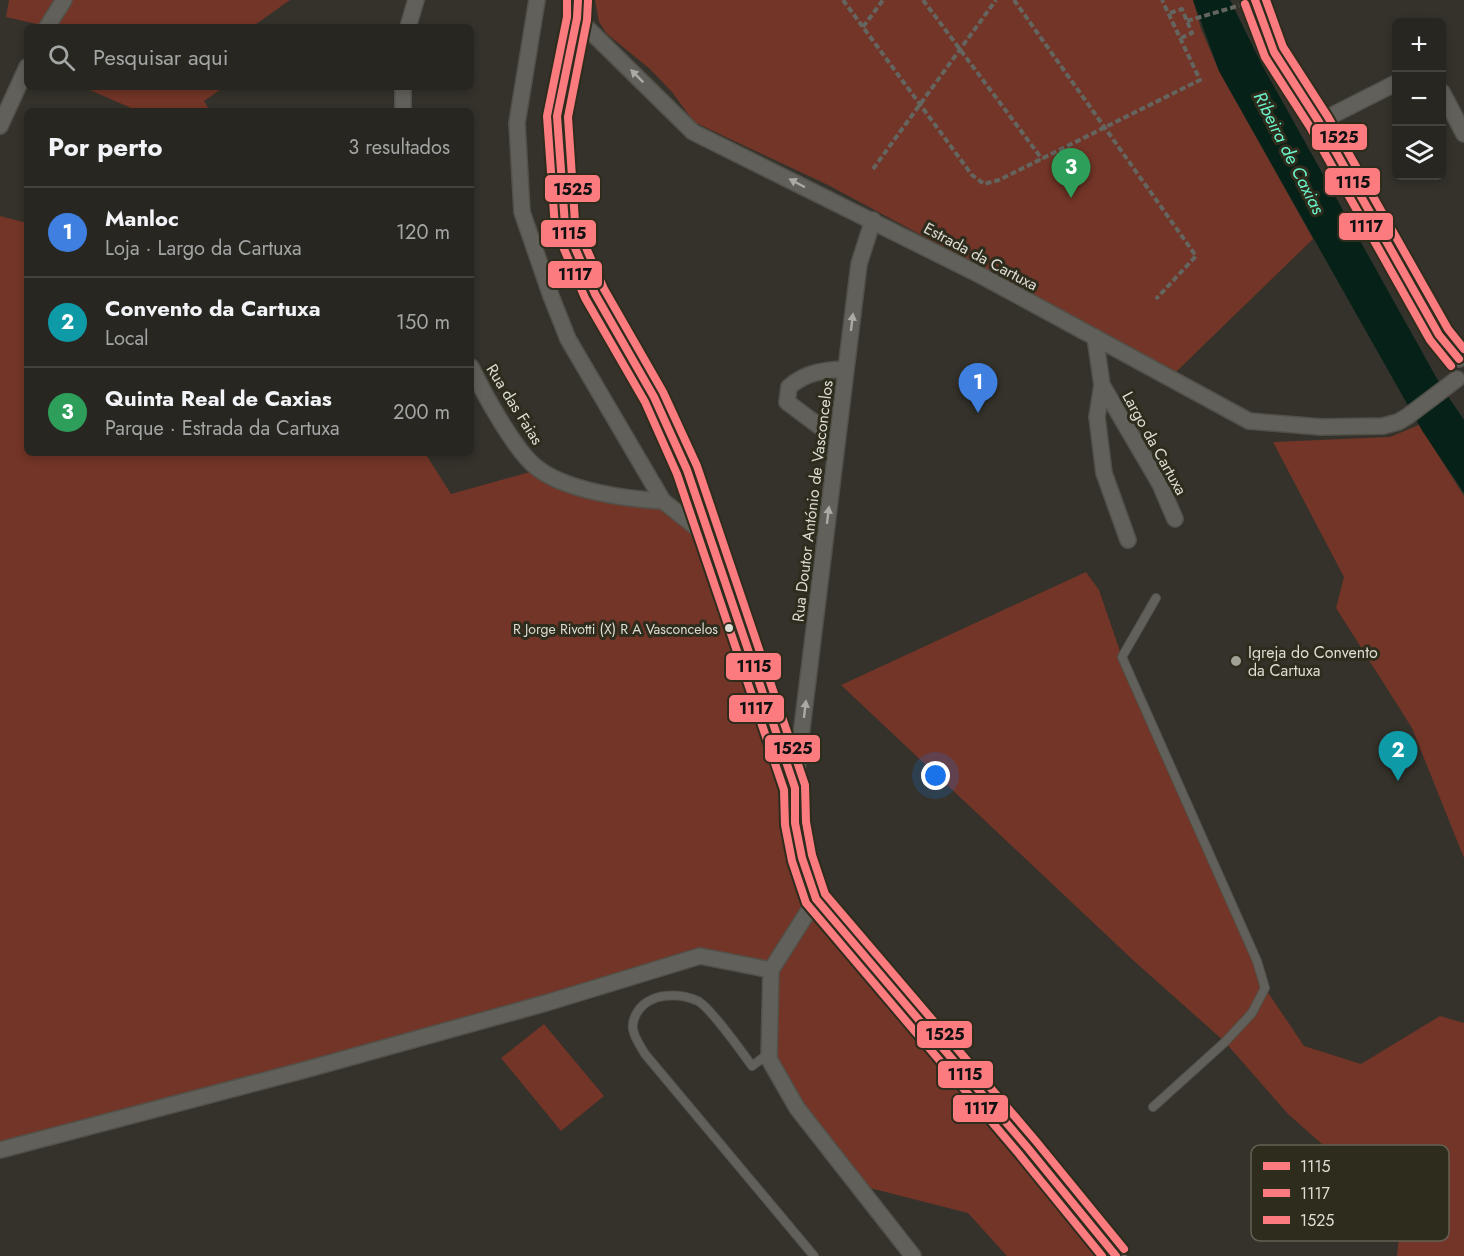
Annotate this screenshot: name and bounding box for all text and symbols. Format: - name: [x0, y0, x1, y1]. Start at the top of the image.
- map controls: [1392, 18, 1446, 180]
- button: +: [1392, 18, 1446, 72]
- search box: [24, 24, 474, 90]
- icon: search: [45, 41, 78, 74]
- text: Pesquisar aqui: [93, 41, 228, 73]
- one-way arrow: [630, 70, 644, 84]
- button: −: [1392, 72, 1446, 126]
- water label: Ribeira de Caxias: [1247, 87, 1332, 220]
- line badge: 1525: [1311, 123, 1368, 151]
- text: 1525: [1319, 126, 1359, 149]
- button: layers: [1392, 126, 1446, 180]
- text: Por perto: [48, 128, 162, 166]
- text: 3 resultados: [348, 133, 450, 162]
- pin: 3: [1052, 148, 1090, 198]
- line badge: 1115: [1324, 167, 1381, 196]
- text: 1115: [1336, 171, 1370, 194]
- line badge: 1525: [544, 174, 601, 203]
- text: 1525: [553, 178, 593, 201]
- one-way arrow: [788, 178, 805, 188]
- text: Manloc: [105, 202, 179, 234]
- line badge: 1117: [1338, 212, 1394, 241]
- text: 1117: [1349, 215, 1383, 238]
- street label: Estrada da Cartuxa: [920, 217, 1042, 296]
- text: 1: [62, 218, 73, 247]
- text: 120 m: [396, 218, 450, 247]
- line badge: 1115: [540, 219, 597, 248]
- text: 1115: [552, 222, 586, 245]
- text: Loja · Largo da Cartuxa: [105, 234, 302, 263]
- line badge: 1117: [547, 260, 603, 289]
- text: 1117: [558, 263, 592, 286]
- text: Convento da Cartuxa: [105, 292, 321, 324]
- text: 2: [61, 308, 74, 337]
- text: 150 m: [396, 308, 450, 337]
- one-way arrow: [847, 312, 857, 331]
- text: Local: [105, 324, 149, 353]
- street label: Rua das Faias: [481, 359, 549, 449]
- pin: 1: [958, 364, 998, 413]
- street label: Rua Doutor António de Vasconcelos: [786, 379, 839, 623]
- text: Quinta Real de Caxias: [105, 382, 332, 414]
- street label: Largo da Cartuxa: [1117, 387, 1193, 499]
- text: 3: [61, 398, 74, 427]
- text: 200 m: [393, 398, 450, 427]
- text: Parque · Estrada da Cartuxa: [105, 414, 340, 443]
- one-way arrow: [823, 506, 833, 525]
- place label: R Jorge Rivotti (X) R A Vasconcelos: [513, 619, 718, 639]
- marker: R Jorge Rivotti (X) R A Vasconcelos: [723, 622, 735, 634]
- place label: Igreja do Convento da Cartuxa: [1248, 641, 1378, 682]
- line badge: 1115: [725, 652, 782, 681]
- marker: Igreja do Convento da Cartuxa: [1229, 654, 1243, 668]
- text: 1115: [737, 655, 771, 678]
- line badge: 1117: [728, 694, 785, 723]
- text: 1117: [739, 697, 773, 720]
- one-way arrow: [800, 699, 809, 718]
- pin: 2: [1378, 732, 1418, 781]
- line badge: 1525: [764, 734, 821, 763]
- text: 1525: [773, 737, 813, 760]
- your location: [921, 761, 950, 790]
- line badge: 1525: [916, 1020, 973, 1049]
- text: 1525: [925, 1023, 965, 1046]
- line badge: 1115: [937, 1060, 994, 1089]
- text: 1115: [948, 1063, 982, 1086]
- line badge: 1117: [952, 1094, 1009, 1123]
- text: 1117: [964, 1097, 998, 1120]
- legend: [1251, 1145, 1449, 1241]
- text: 1115: [1300, 1155, 1331, 1178]
- text: 1117: [1300, 1182, 1331, 1205]
- text: 1525: [1300, 1209, 1334, 1232]

